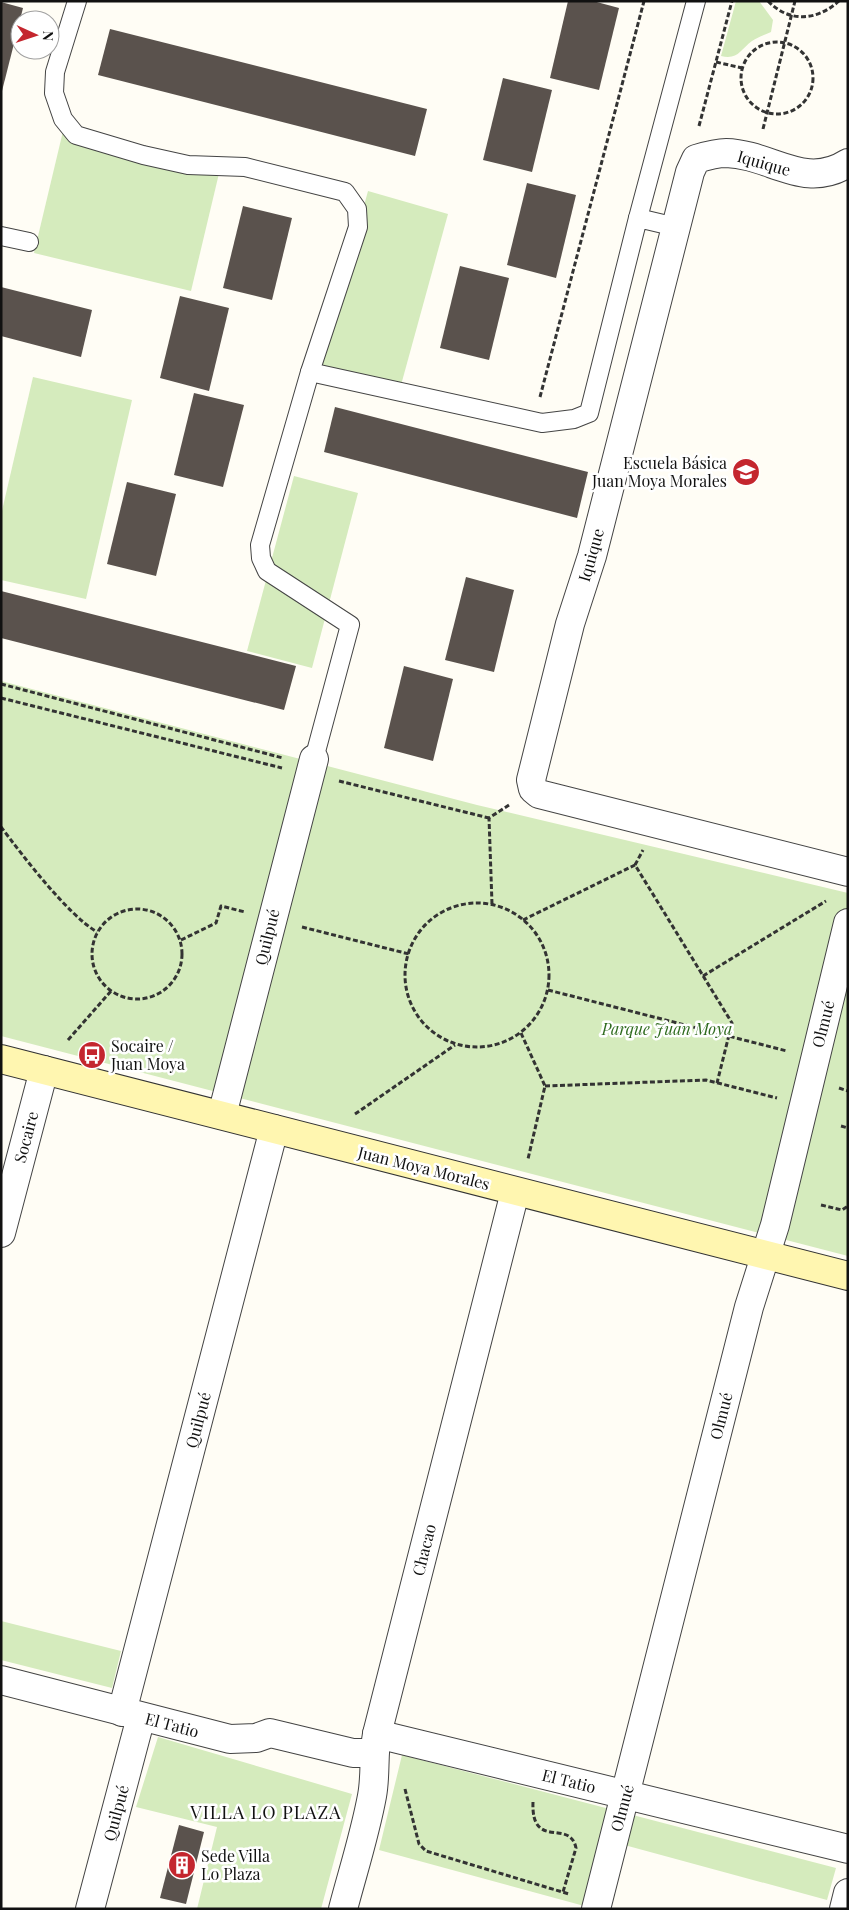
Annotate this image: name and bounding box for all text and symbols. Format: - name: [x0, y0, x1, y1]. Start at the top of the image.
- north arrow: [10, 10, 60, 60]
- text: N: [39, 30, 58, 41]
- street label: Iquique: [735, 145, 793, 180]
- place label: Escuela Básica Juan Moya Morales: [591, 452, 727, 491]
- school or university icon: Escuela Básica Juan Moya Morales: [731, 457, 761, 487]
- street label: Iquique: [573, 526, 608, 584]
- street label: Quilpué: [249, 907, 284, 967]
- street label: Olmué: [807, 998, 838, 1050]
- park label: Parque Juan Moya: [601, 1018, 732, 1039]
- place label: Socaire / Juan Moya: [110, 1035, 185, 1074]
- bus stop icon: Socaire / Juan Moya: [77, 1040, 107, 1070]
- street label: Socaire: [9, 1109, 42, 1165]
- street label: Juan Moya Morales: [355, 1141, 492, 1194]
- street label: Quilpué: [180, 1390, 215, 1450]
- street label: Olmué: [705, 1390, 736, 1442]
- street label: Chacao: [407, 1521, 440, 1578]
- street label: El Tatio: [143, 1707, 201, 1742]
- street label: El Tatio: [540, 1764, 598, 1797]
- street label: Olmué: [605, 1782, 638, 1834]
- street label: Quilpué: [98, 1783, 133, 1843]
- district label: VILLA LO PLAZA: [189, 1800, 342, 1824]
- place label: Sede Villa Lo Plaza: [201, 1845, 270, 1884]
- building icon: Sede Villa Lo Plaza: [167, 1850, 197, 1880]

